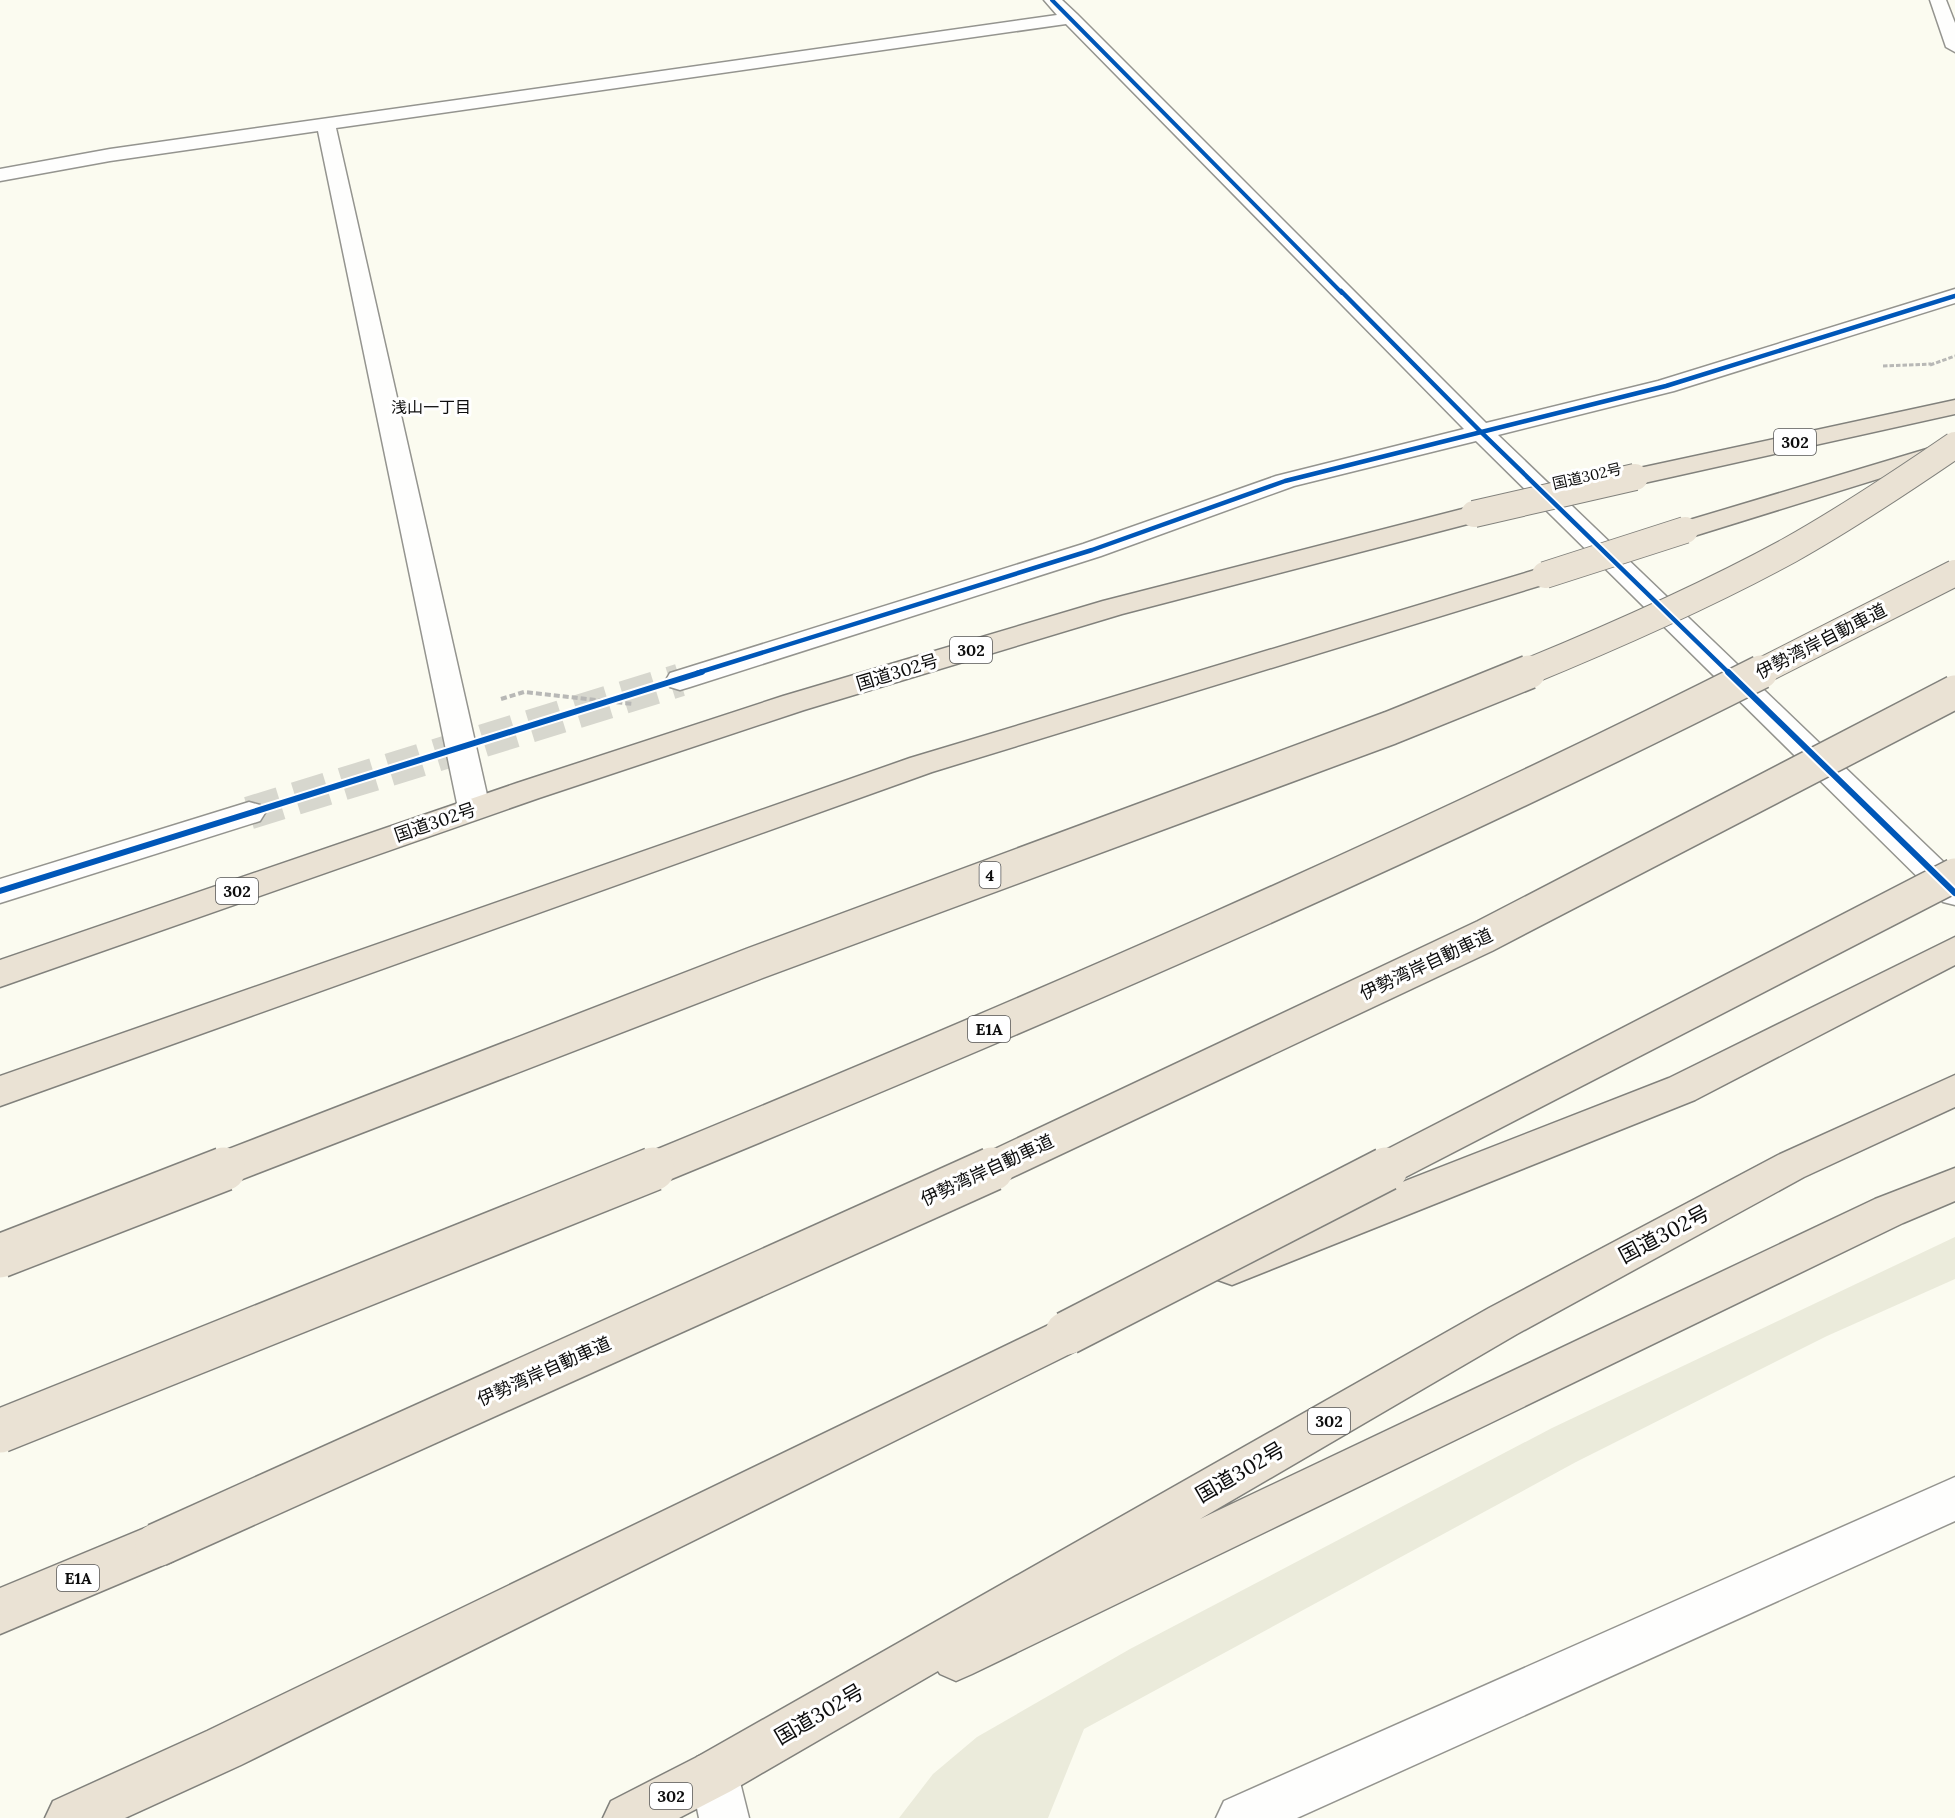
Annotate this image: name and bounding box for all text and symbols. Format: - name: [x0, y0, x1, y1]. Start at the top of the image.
- district label: 浅山一丁目: [391, 397, 471, 417]
- road number: 302: [1774, 429, 1816, 455]
- street label: 国道302号: [1550, 459, 1624, 493]
- street label: 伊勢湾岸自動車道: [1752, 598, 1890, 684]
- road number: 302: [950, 637, 992, 663]
- street label: 国道302号: [853, 649, 941, 695]
- street label: 国道302号: [391, 797, 479, 847]
- road number: 4: [980, 862, 1000, 888]
- road number: 302: [216, 878, 258, 904]
- street label: 伊勢湾岸自動車道: [1356, 923, 1496, 1005]
- road number: E1A: [968, 1016, 1010, 1042]
- street label: 伊勢湾岸自動車道: [917, 1129, 1057, 1211]
- street label: 国道302号: [1614, 1199, 1714, 1269]
- street label: 伊勢湾岸自動車道: [474, 1331, 614, 1411]
- road number: 302: [1308, 1408, 1350, 1434]
- street label: 国道302号: [1190, 1436, 1290, 1508]
- road number: E1A: [57, 1565, 99, 1591]
- street label: 国道302号: [769, 1678, 869, 1750]
- road number: 302: [650, 1783, 692, 1809]

